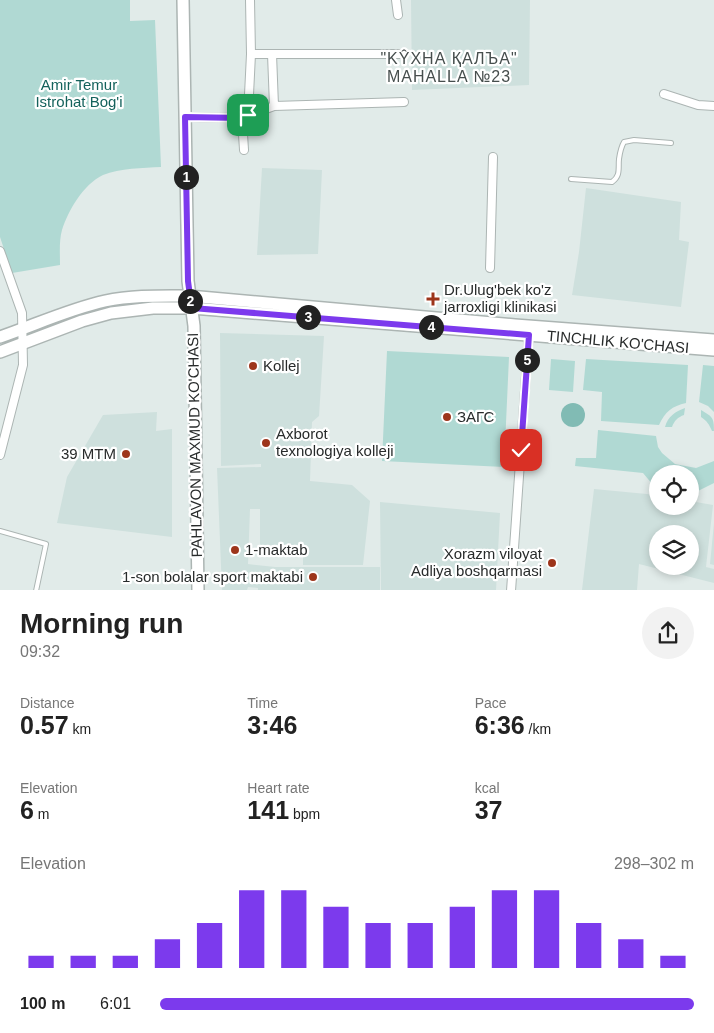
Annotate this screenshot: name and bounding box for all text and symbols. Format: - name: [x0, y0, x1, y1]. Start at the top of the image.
- district label: "KŶХНА ҚАЛЪА" MAHALLA №23: [380, 49, 518, 85]
- park label: Amir Temur Istrohat Bog'i: [35, 76, 123, 110]
- pin: [227, 94, 269, 136]
- icon: arrive: [234, 101, 262, 129]
- pin: 1: [174, 164, 198, 190]
- text: 1: [183, 169, 190, 185]
- place label: Dr.Ulug'bek ko'z jarroxligi klinikasi: [443, 281, 557, 315]
- pin: 2: [178, 288, 202, 314]
- marker: Dr.Ulug'bek ko'z jarroxligi klinikasi: [426, 292, 440, 306]
- text: 2: [187, 293, 194, 309]
- pin: 3: [296, 304, 320, 330]
- text: 3: [305, 309, 312, 325]
- pin: 4: [418, 314, 444, 340]
- text: 4: [428, 319, 435, 335]
- street label: TINCHLIK KO'CHASI: [546, 327, 690, 356]
- street label: PAHLAVON MAXMUD KO'CHASI: [184, 332, 205, 558]
- pin: 5: [514, 348, 540, 372]
- text: 5: [524, 352, 531, 368]
- place label: Kollej: [263, 357, 300, 374]
- marker: Kollej: [247, 360, 259, 372]
- place label: ЗАГС: [457, 408, 495, 425]
- marker: ЗАГС: [441, 411, 453, 423]
- place label: Axborot texnologiya kolleji: [276, 425, 394, 459]
- pin: [500, 429, 542, 471]
- icon: check: [507, 436, 535, 464]
- marker: Axborot texnologiya kolleji: [260, 437, 272, 449]
- place label: 39 MTM: [61, 445, 116, 462]
- marker: 39 MTM: [120, 448, 132, 460]
- map controls: [649, 465, 699, 575]
- button: locate: [649, 465, 699, 515]
- button: layers: [649, 525, 699, 575]
- place label: 1-maktab: [245, 541, 308, 558]
- marker: 1-maktab: [229, 544, 241, 556]
- place label: Xorazm viloyat Adliya boshqarmasi: [411, 545, 543, 579]
- marker: Xorazm viloyat Adliya boshqarmasi: [546, 557, 558, 569]
- place label: 1-son bolalar sport maktabi: [122, 568, 303, 585]
- marker: 1-son bolalar sport maktabi: [307, 571, 319, 583]
- button: share: [642, 607, 694, 659]
- text: Morning run: [20, 608, 183, 639]
- text: 09:32: [20, 643, 60, 660]
- text: Distance: [20, 695, 74, 711]
- text: Time: [247, 695, 278, 711]
- text: Pace: [475, 695, 507, 711]
- text: 0.57: [20, 711, 69, 739]
- text: 3:46: [247, 711, 297, 739]
- text: 6:36: [475, 711, 525, 739]
- text: km: [69, 721, 91, 737]
- text: /km: [525, 721, 551, 737]
- text: Elevation: [20, 780, 78, 796]
- text: Heart rate: [247, 780, 310, 796]
- text: kcal: [475, 780, 500, 796]
- text: 6: [20, 796, 34, 824]
- text: 141: [247, 796, 289, 824]
- text: 37: [475, 796, 502, 824]
- text: m: [34, 806, 49, 822]
- text: bpm: [289, 806, 320, 822]
- text: Elevation: [20, 855, 86, 872]
- text: 298–302 m: [614, 855, 694, 872]
- text: 100 m: [20, 995, 65, 1012]
- text: 6:01: [100, 995, 131, 1012]

